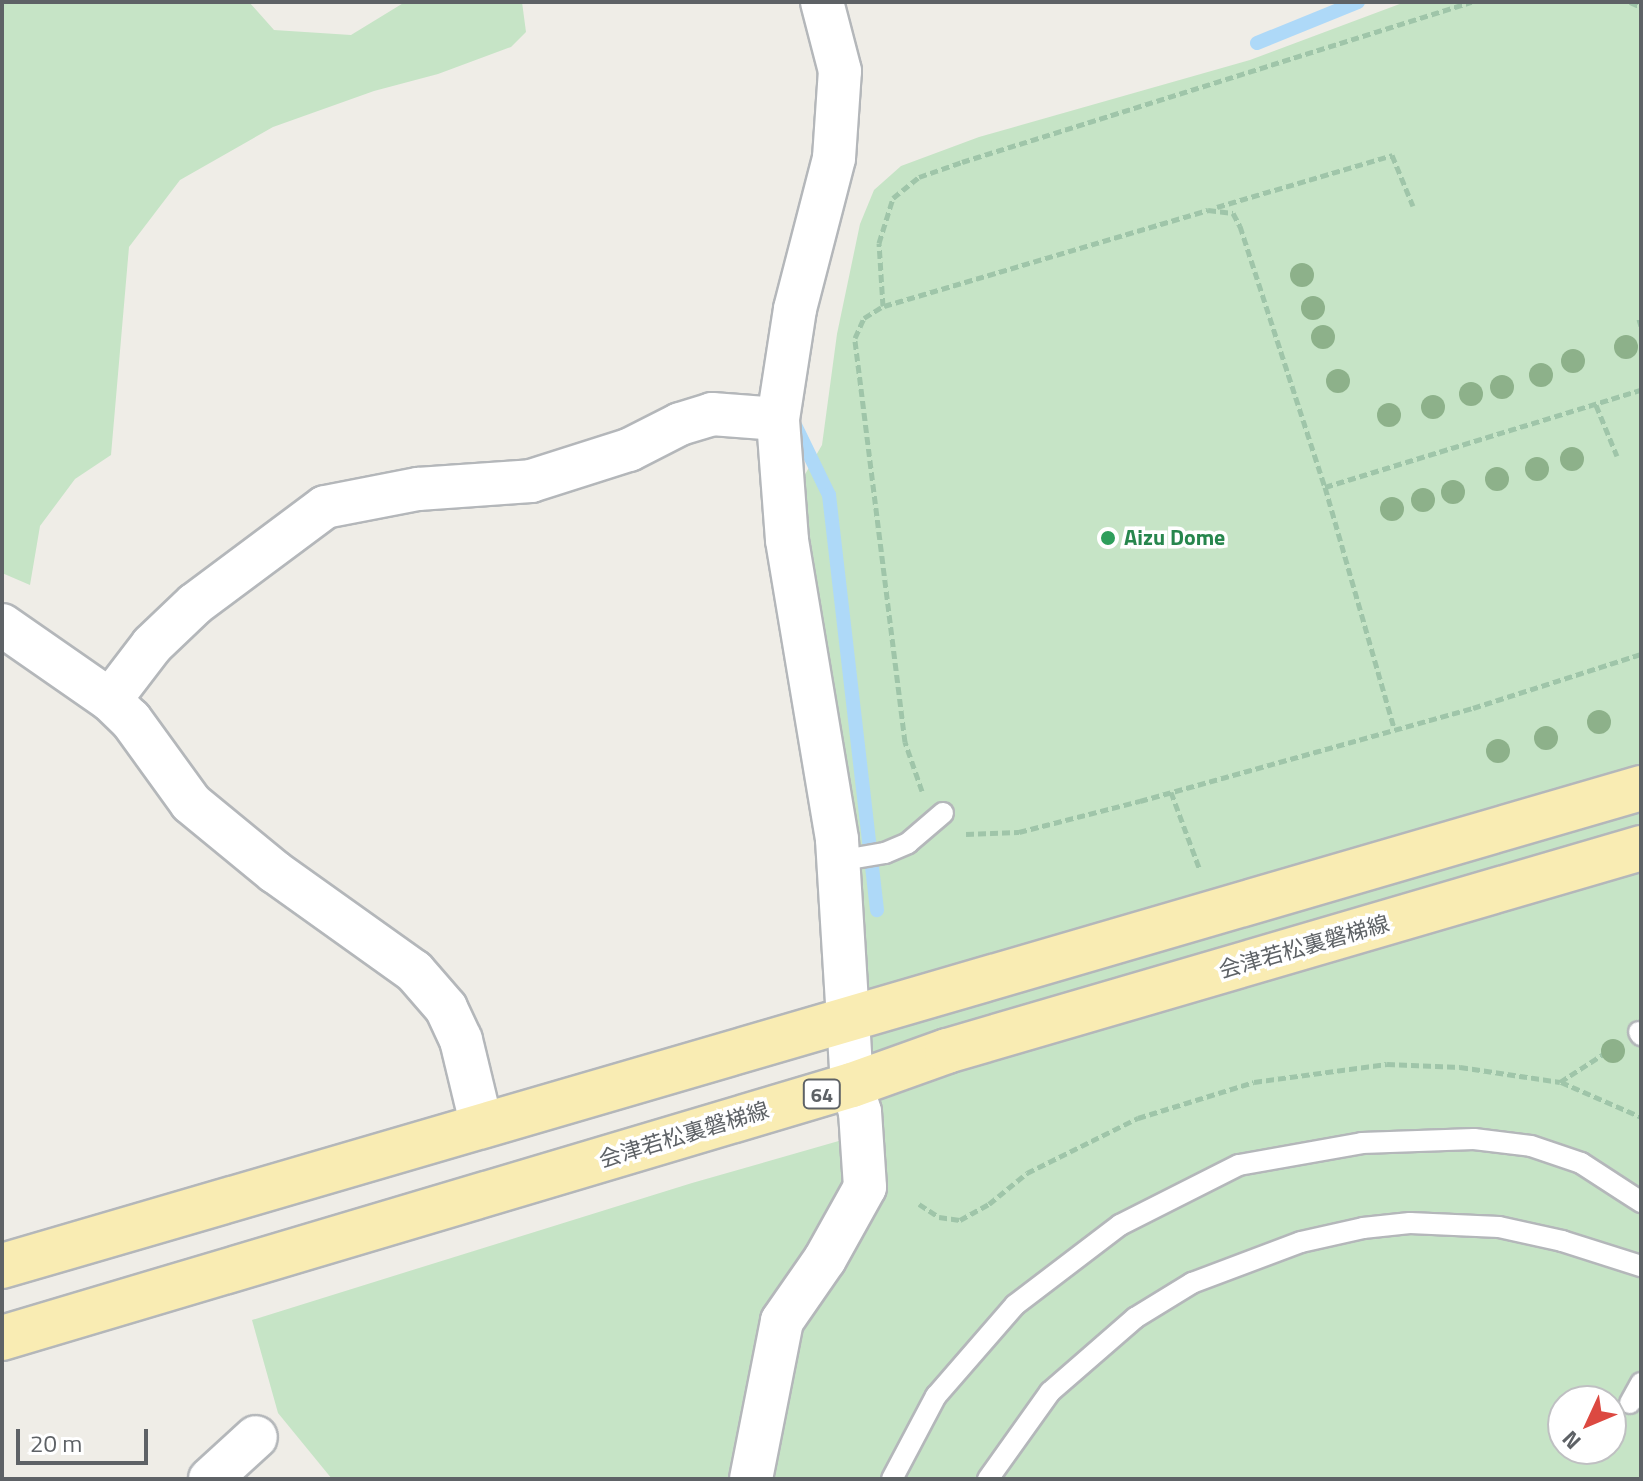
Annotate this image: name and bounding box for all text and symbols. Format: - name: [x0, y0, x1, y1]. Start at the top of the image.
- place label: Aizu Dome: [1124, 525, 1225, 551]
- marker: Aizu Dome: [1099, 529, 1117, 547]
- street label: 会津若松裏磐梯線: [1216, 910, 1392, 984]
- road number: 64: [802, 1078, 842, 1110]
- street label: 会津若松裏磐梯線: [596, 1097, 772, 1173]
- north arrow: [1547, 1385, 1627, 1465]
- scale bar: [20, 1413, 152, 1463]
- text: N: [1554, 1423, 1589, 1458]
- text: 20 m: [30, 1425, 82, 1461]

